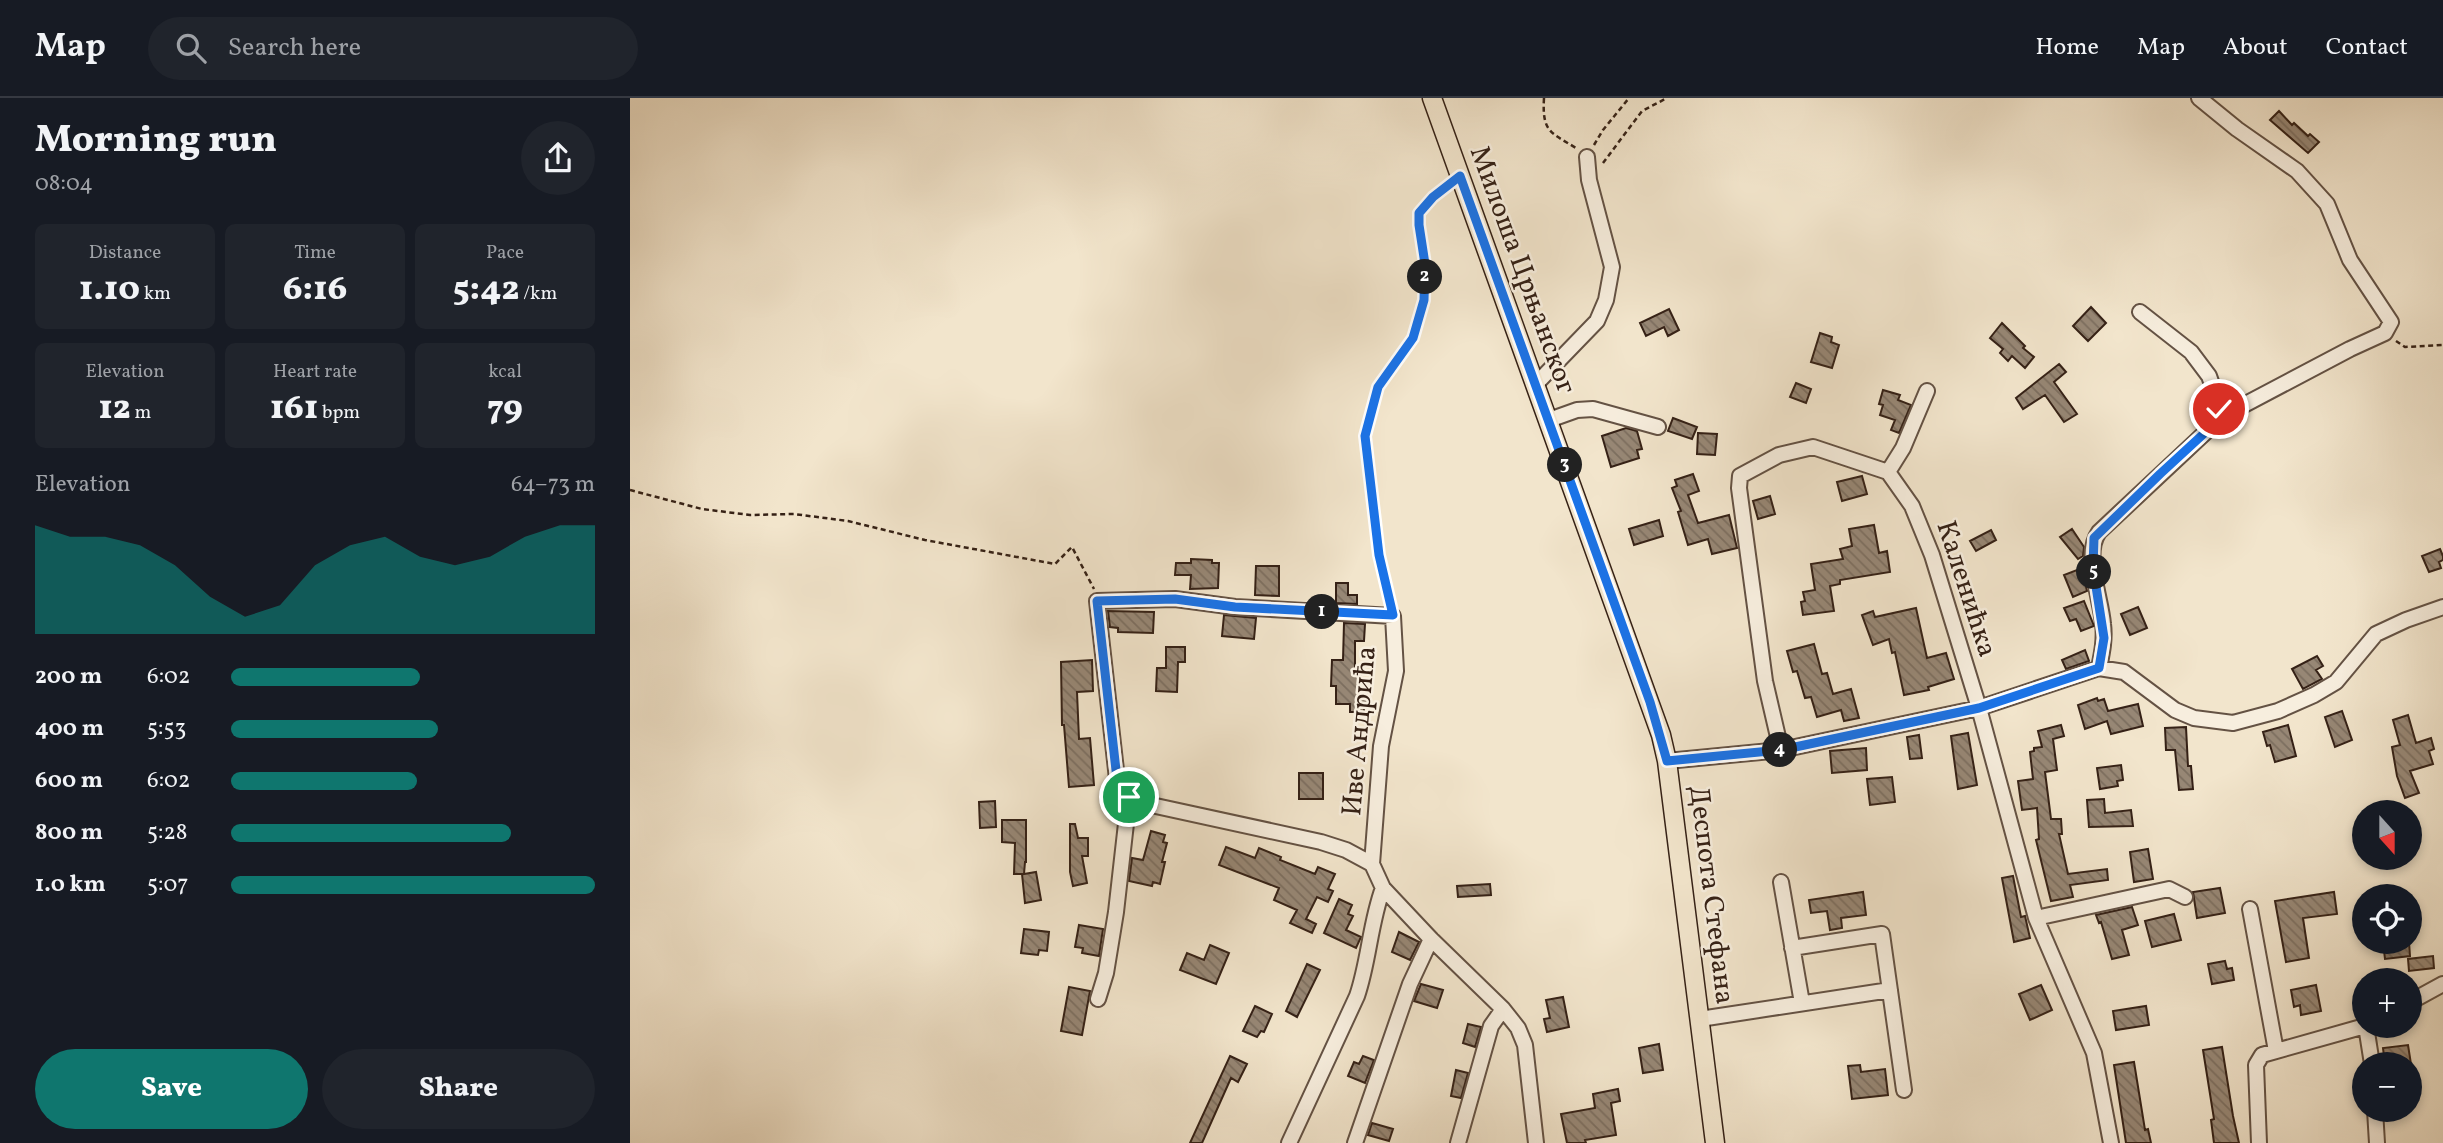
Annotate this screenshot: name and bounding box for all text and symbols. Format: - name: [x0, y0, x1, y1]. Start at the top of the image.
- search box: [148, 17, 638, 80]
- text: Map: [35, 25, 106, 71]
- icon: search: [172, 29, 210, 67]
- text: Search here: [228, 30, 361, 66]
- text: Home: [2035, 31, 2099, 65]
- text: Map: [2137, 31, 2185, 65]
- text: About: [2223, 31, 2288, 65]
- text: Contact: [2326, 31, 2408, 65]
- text: Morning run: [35, 115, 277, 168]
- button: share: [521, 121, 595, 195]
- street label: Милоша Црњанског: [1459, 141, 1585, 399]
- text: 08:04: [35, 168, 93, 200]
- text: Distance: [89, 240, 161, 266]
- text: Time: [294, 240, 336, 266]
- text: Pace: [486, 240, 524, 266]
- pin: 2: [1408, 260, 1442, 294]
- text: 2: [1420, 263, 1429, 289]
- text: 1.10: [79, 266, 140, 314]
- text: 6:16: [283, 266, 347, 314]
- text: 5:42: [453, 266, 519, 314]
- text: km: [140, 281, 171, 307]
- text: /km: [519, 281, 557, 307]
- text: Elevation: [86, 359, 164, 385]
- text: Heart rate: [273, 359, 357, 385]
- text: kcal: [488, 359, 522, 385]
- pin: [2189, 379, 2249, 439]
- text: 12: [99, 385, 131, 433]
- text: 161: [270, 385, 318, 433]
- text: 79: [487, 385, 523, 433]
- icon: check: [2200, 390, 2238, 428]
- text: m: [131, 400, 151, 426]
- text: bpm: [318, 400, 360, 426]
- pin: 3: [1548, 448, 1583, 482]
- text: 3: [1560, 451, 1569, 477]
- text: Elevation: [35, 469, 131, 501]
- text: 64–73 m: [511, 469, 595, 501]
- street label: Каленићка: [1926, 516, 2006, 662]
- pin: 5: [2076, 554, 2112, 589]
- text: 5: [2089, 558, 2098, 584]
- pin: 1: [1304, 594, 1340, 630]
- text: 1: [1318, 598, 1325, 624]
- street label: Иве Андрића: [1333, 644, 1387, 818]
- text: 200 m: [35, 661, 102, 693]
- text: 6:02: [147, 661, 190, 693]
- text: 400 m: [35, 713, 104, 745]
- text: 5:53: [147, 713, 186, 745]
- pin: 4: [1762, 732, 1798, 768]
- text: 4: [1774, 736, 1785, 762]
- text: 600 m: [35, 765, 103, 797]
- text: 6:02: [147, 765, 190, 797]
- pin: [1099, 767, 1159, 827]
- icon: arrive: [1110, 778, 1148, 816]
- street label: Деспота Стефана: [1678, 784, 1744, 1006]
- north arrow: [2352, 800, 2422, 870]
- map controls: [2352, 800, 2422, 1122]
- text: 800 m: [35, 817, 103, 849]
- text: 5:28: [147, 817, 188, 849]
- text: 1.0 km: [35, 869, 106, 901]
- text: 5:07: [147, 869, 188, 901]
- button: locate: [2352, 884, 2422, 954]
- button: +: [2352, 968, 2422, 1038]
- button: Save: [35, 1049, 308, 1129]
- button: Share: [322, 1049, 595, 1129]
- button: −: [2352, 1052, 2422, 1122]

